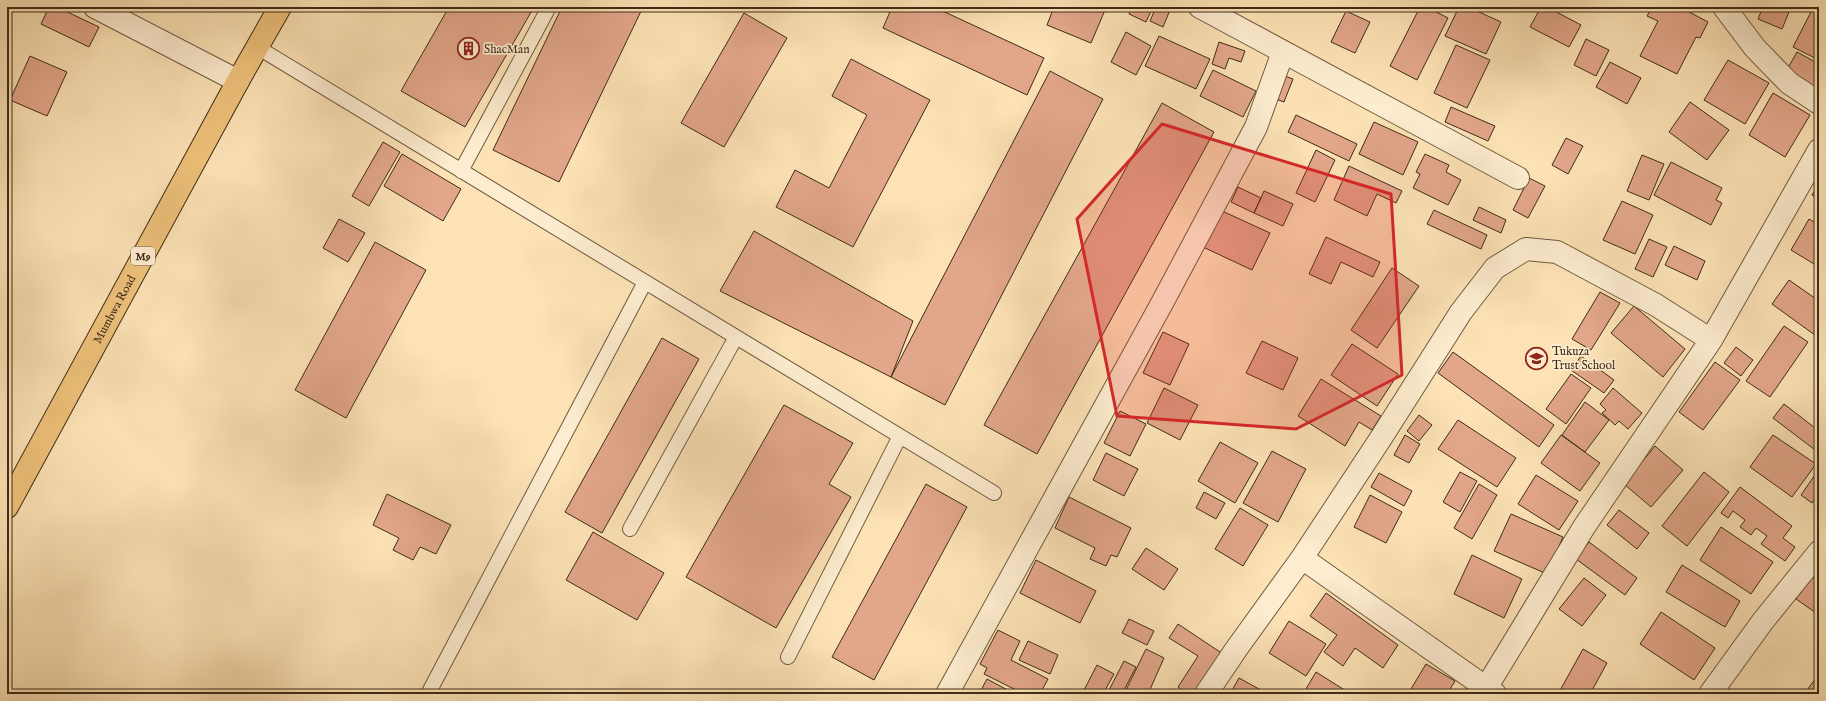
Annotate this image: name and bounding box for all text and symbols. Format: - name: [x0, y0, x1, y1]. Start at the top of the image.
- building icon: ShacMan: [455, 36, 481, 62]
- place label: ShacMan: [484, 42, 530, 57]
- road number: M9: [131, 247, 155, 265]
- street label: Mumbwa Road: [90, 272, 140, 346]
- place label: Tukuza Trust School: [1552, 344, 1616, 373]
- school or university icon: Tukuza Trust School: [1524, 345, 1550, 371]

